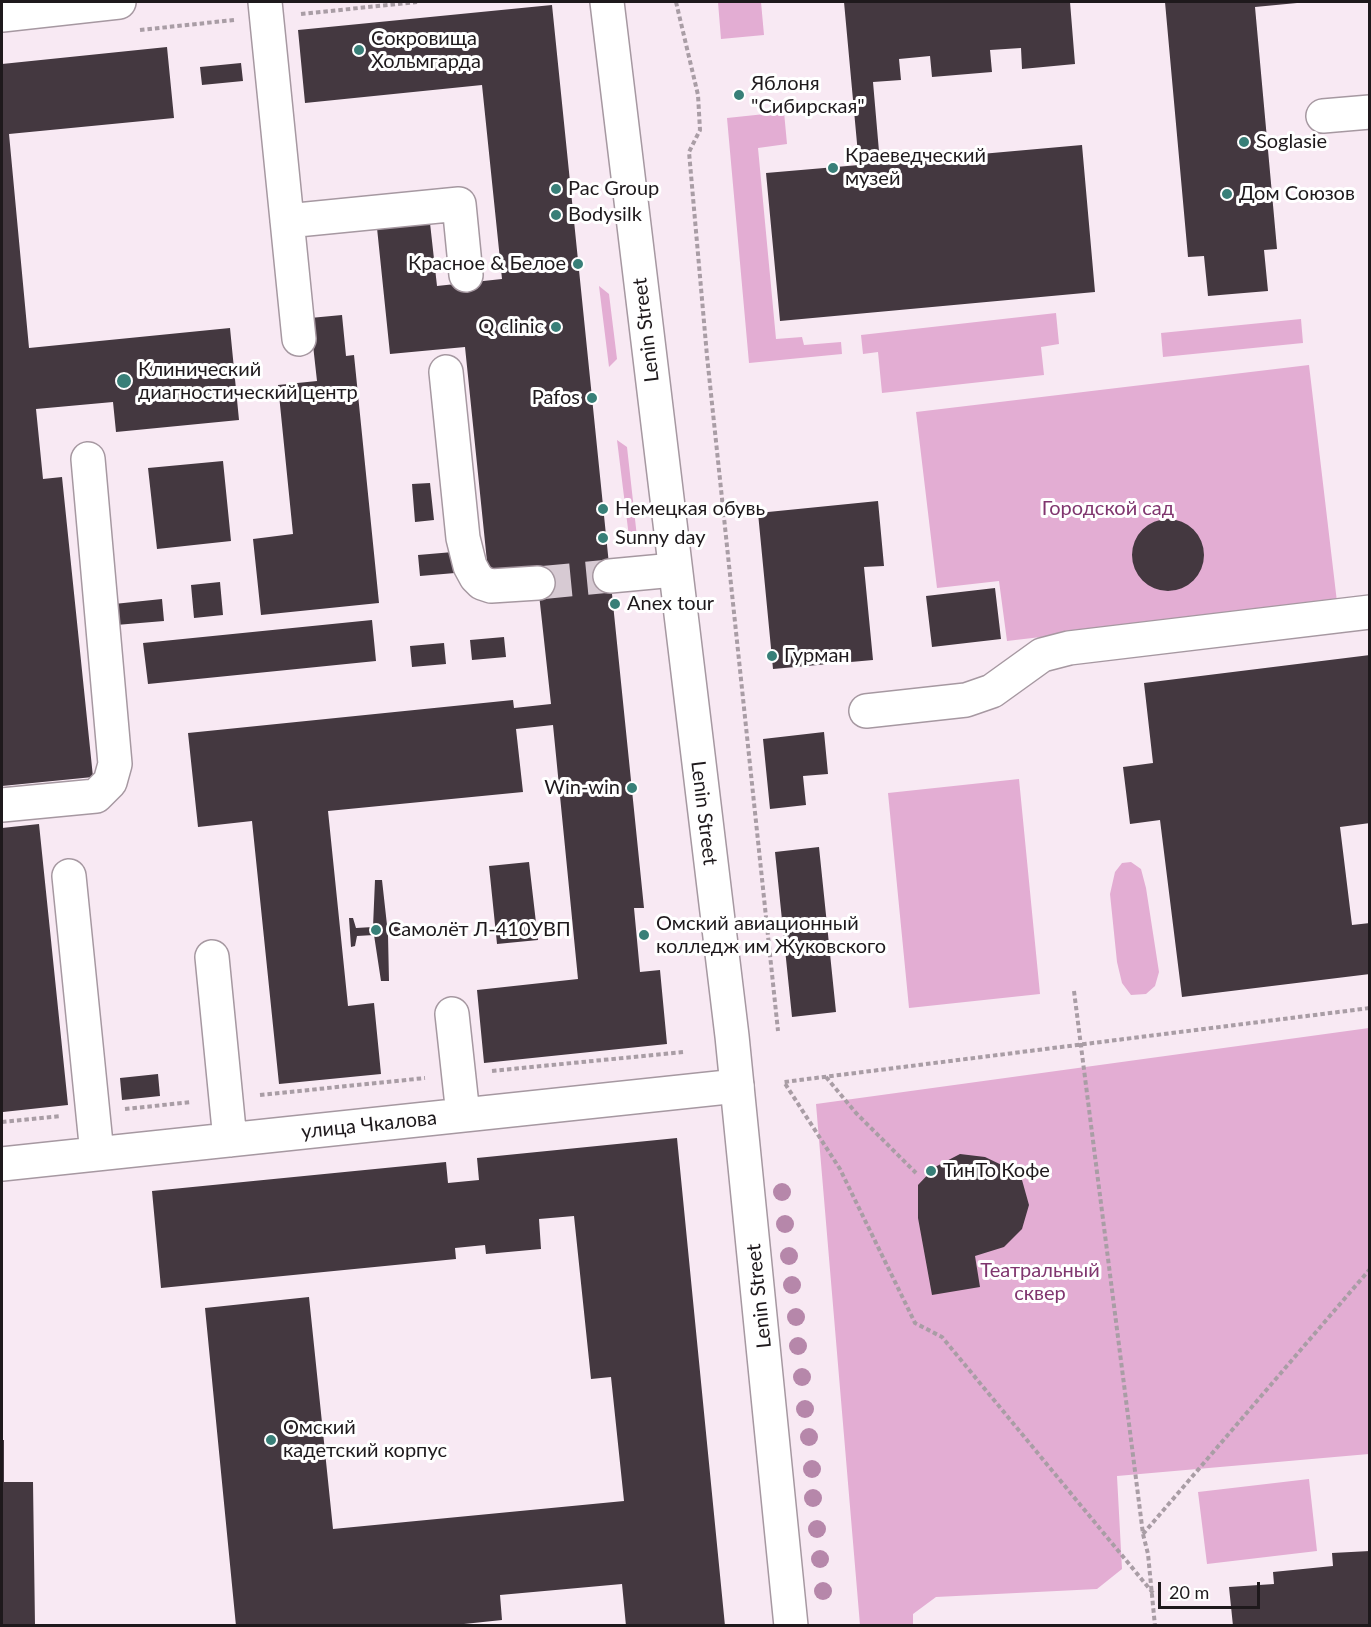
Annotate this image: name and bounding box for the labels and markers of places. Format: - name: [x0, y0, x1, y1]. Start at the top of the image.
- place label: Сокровища Хольмгарда: [371, 27, 481, 74]
- marker: Сокровища Хольмгарда: [352, 43, 366, 57]
- place label: Яблоня "Сибирская": [751, 72, 865, 119]
- marker: Яблоня "Сибирская": [732, 88, 746, 102]
- place label: Soglasie: [1256, 130, 1327, 154]
- marker: Soglasie: [1237, 135, 1251, 149]
- place label: Краеведческий музей: [845, 144, 986, 191]
- marker: Краеведческий музей: [826, 161, 840, 175]
- place label: Pac Group: [568, 177, 659, 201]
- marker: Pac Group: [549, 182, 563, 196]
- place label: Дом Союзов: [1239, 182, 1355, 206]
- marker: Дом Союзов: [1220, 187, 1234, 201]
- place label: Bodysilk: [568, 203, 642, 227]
- marker: Bodysilk: [549, 208, 563, 222]
- place label: Красное & Белое: [408, 252, 566, 276]
- marker: Красное & Белое: [571, 257, 585, 271]
- place label: Q clinic: [478, 315, 544, 339]
- marker: Q clinic: [549, 320, 563, 334]
- place label: Клинический диагностический центр: [138, 358, 358, 405]
- marker: Клинический диагностический центр: [115, 372, 133, 390]
- place label: Pafos: [532, 386, 580, 410]
- marker: Pafos: [585, 391, 599, 405]
- place label: Немецкая обувь: [615, 497, 765, 521]
- marker: Немецкая обувь: [596, 502, 610, 516]
- place label: Sunny day: [615, 526, 706, 550]
- marker: Sunny day: [596, 531, 610, 545]
- place label: Anex tour: [627, 592, 714, 616]
- marker: Anex tour: [608, 597, 622, 611]
- place label: Гурман: [784, 644, 850, 668]
- marker: Гурман: [765, 649, 779, 663]
- place label: Win-win: [544, 776, 620, 800]
- marker: Win-win: [625, 781, 639, 795]
- place label: Омский авиационный колледж им Жуковского: [656, 912, 886, 959]
- place label: Самолёт Л-410УВП: [388, 918, 571, 942]
- marker: Самолёт Л-410УВП: [369, 923, 383, 937]
- marker: Омский авиационный колледж им Жуковского: [637, 928, 651, 942]
- place label: ТинТо Кофе: [943, 1159, 1050, 1183]
- marker: ТинТо Кофе: [924, 1164, 938, 1178]
- place label: Омский кадетский корпус: [283, 1416, 447, 1463]
- marker: Омский кадетский корпус: [264, 1433, 278, 1447]

